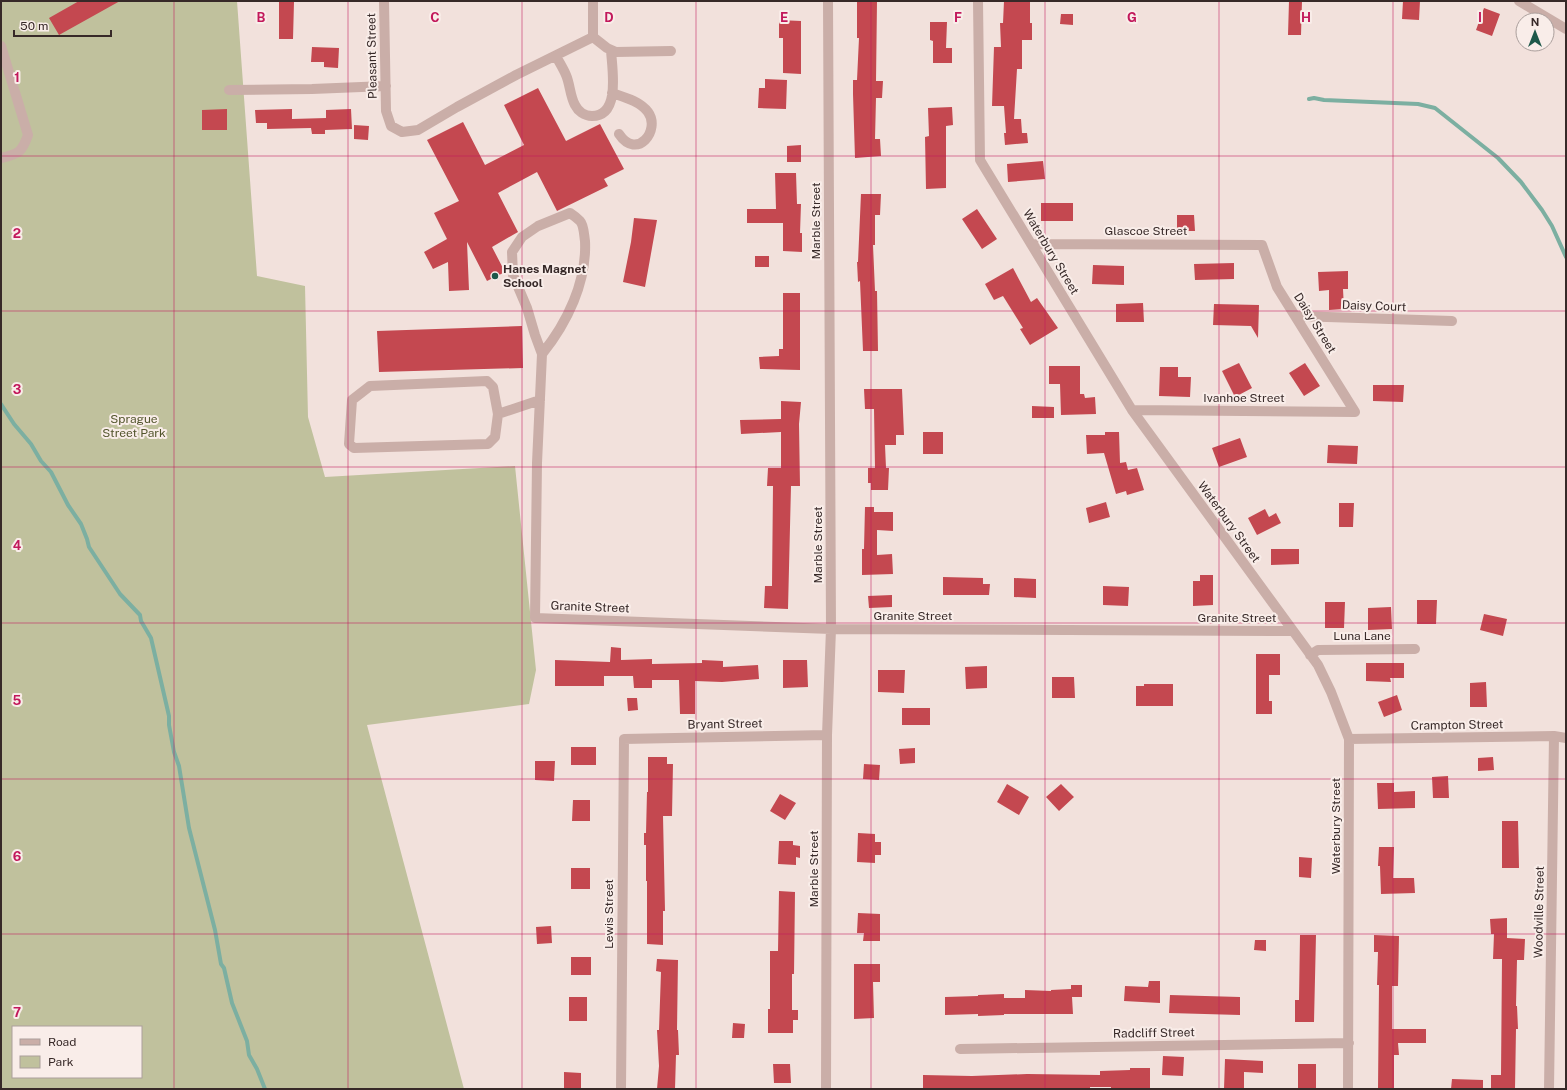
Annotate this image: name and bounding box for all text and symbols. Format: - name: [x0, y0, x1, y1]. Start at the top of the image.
- text: B: [257, 10, 266, 25]
- text: C: [430, 10, 440, 25]
- text: D: [604, 10, 614, 25]
- text: E: [780, 10, 788, 25]
- text: F: [954, 10, 962, 25]
- text: G: [1127, 10, 1137, 25]
- text: H: [1301, 10, 1311, 25]
- text: I: [1478, 10, 1482, 25]
- scale bar: [14, 12, 111, 38]
- street label: Pleasant Street: [364, 12, 380, 99]
- north arrow: [1515, 12, 1555, 52]
- text: N: [1531, 16, 1539, 28]
- text: 50 m: [20, 19, 48, 33]
- text: 1: [14, 70, 20, 85]
- street label: Marble Street: [809, 182, 823, 260]
- street label: Waterbury Street: [1020, 207, 1082, 297]
- street label: Glascoe Street: [1105, 224, 1188, 238]
- text: 2: [13, 226, 21, 241]
- place label: Hanes Magnet School: [503, 262, 586, 290]
- marker: Hanes Magnet School: [490, 271, 500, 281]
- street label: Daisy Street: [1291, 290, 1339, 356]
- street label: Daisy Court: [1342, 298, 1407, 314]
- text: 3: [13, 382, 22, 397]
- street label: Ivanhoe Street: [1203, 391, 1285, 405]
- park label: Sprague Street Park: [102, 412, 166, 440]
- street label: Waterbury Street: [1195, 479, 1263, 565]
- street label: Marble Street: [811, 506, 825, 584]
- text: 4: [13, 538, 22, 553]
- street label: Granite Street: [550, 599, 630, 615]
- street label: Granite Street: [874, 609, 953, 623]
- street label: Granite Street: [1198, 611, 1277, 625]
- street label: Luna Lane: [1333, 629, 1391, 643]
- text: 5: [13, 693, 22, 708]
- street label: Bryant Street: [687, 716, 763, 732]
- street label: Crampton Street: [1410, 717, 1504, 733]
- street label: Waterbury Street: [1329, 777, 1343, 874]
- street label: Marble Street: [807, 830, 821, 908]
- text: 6: [13, 849, 22, 864]
- street label: Woodville Street: [1531, 865, 1547, 958]
- street label: Lewis Street: [602, 879, 616, 949]
- text: 7: [13, 1005, 21, 1020]
- street label: Radcliff Street: [1113, 1025, 1195, 1041]
- legend: [12, 1026, 142, 1078]
- text: Road: [48, 1035, 76, 1049]
- text: Park: [48, 1055, 74, 1069]

